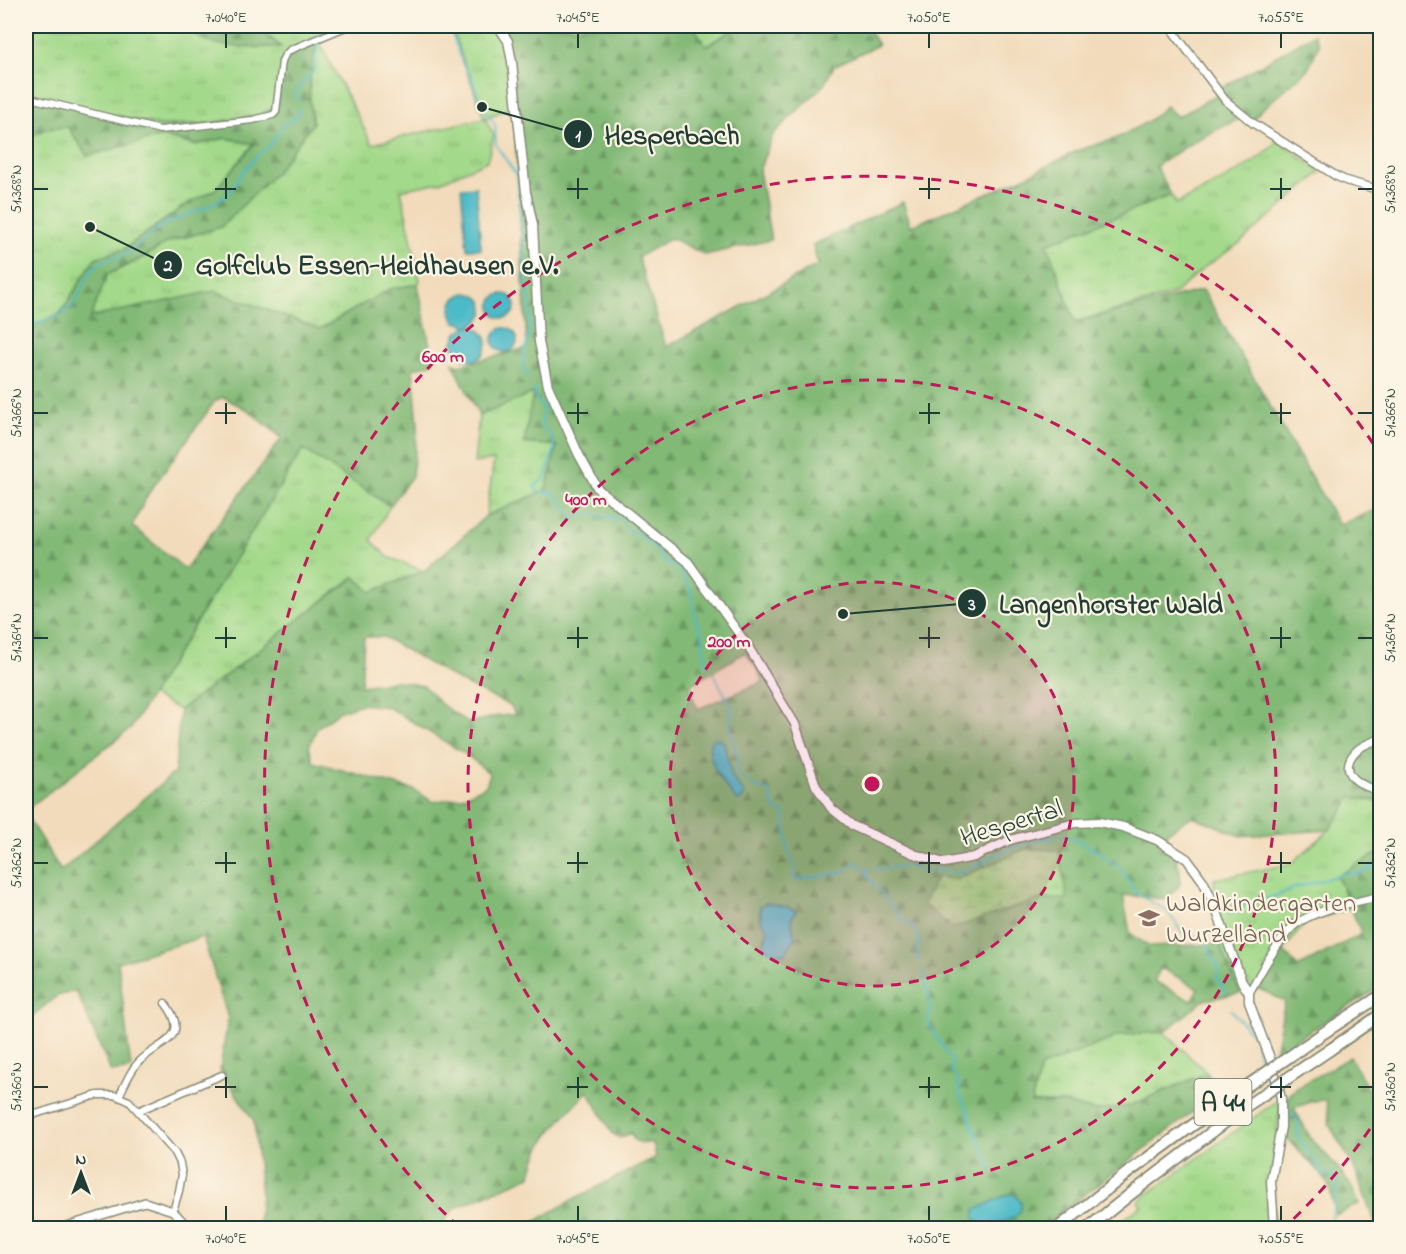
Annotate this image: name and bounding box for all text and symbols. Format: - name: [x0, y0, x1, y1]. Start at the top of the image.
- text: 7.040°E: [205, 7, 247, 29]
- text: 7.045°E: [556, 7, 600, 29]
- text: 7.050°E: [907, 7, 951, 29]
- text: 7.055°E: [1258, 7, 1304, 29]
- callout: Hesperbach: [563, 111, 752, 157]
- text: Hesperbach: [604, 117, 740, 158]
- text: 1: [575, 124, 581, 150]
- text: 51.368°N: [6, 165, 28, 213]
- text: 51.368°N: [1380, 165, 1402, 213]
- callout: Golfclub Essen-Heidhausen e.V.: [153, 242, 570, 288]
- text: Golfclub Essen-Heidhausen e.V.: [195, 247, 559, 288]
- text: 2: [163, 254, 173, 280]
- text: 600 m: [422, 345, 464, 371]
- text: 51.366°N: [6, 388, 28, 438]
- text: 51.366°N: [1380, 388, 1402, 438]
- text: 400 m: [565, 488, 607, 514]
- callout: Langenhorster Wald: [957, 580, 1235, 626]
- text: Langenhorster Wald: [999, 586, 1223, 628]
- text: 3: [967, 593, 976, 619]
- text: 51.364°N: [6, 613, 28, 663]
- text: 51.364°N: [1380, 613, 1402, 663]
- text: 200 m: [707, 630, 751, 656]
- centre of rings: [862, 774, 882, 794]
- street label: Hespertal: [956, 790, 1068, 858]
- text: 51.362°N: [6, 838, 28, 888]
- text: 51.362°N: [1380, 838, 1402, 888]
- place label: Waldkindergarten Wurzelland: [1166, 885, 1356, 955]
- school or university icon: Waldkindergarten Wurzelland: [1137, 906, 1161, 930]
- text: 51.360°N: [6, 1062, 28, 1112]
- text: 51.360°N: [1380, 1062, 1402, 1112]
- road number: A 44: [1194, 1079, 1252, 1125]
- north arrow: [51, 1143, 111, 1203]
- text: N: [76, 1148, 87, 1172]
- text: 7.040°E: [205, 1228, 247, 1250]
- text: 7.045°E: [556, 1228, 600, 1250]
- text: 7.050°E: [907, 1228, 951, 1250]
- text: 7.055°E: [1258, 1228, 1304, 1250]

